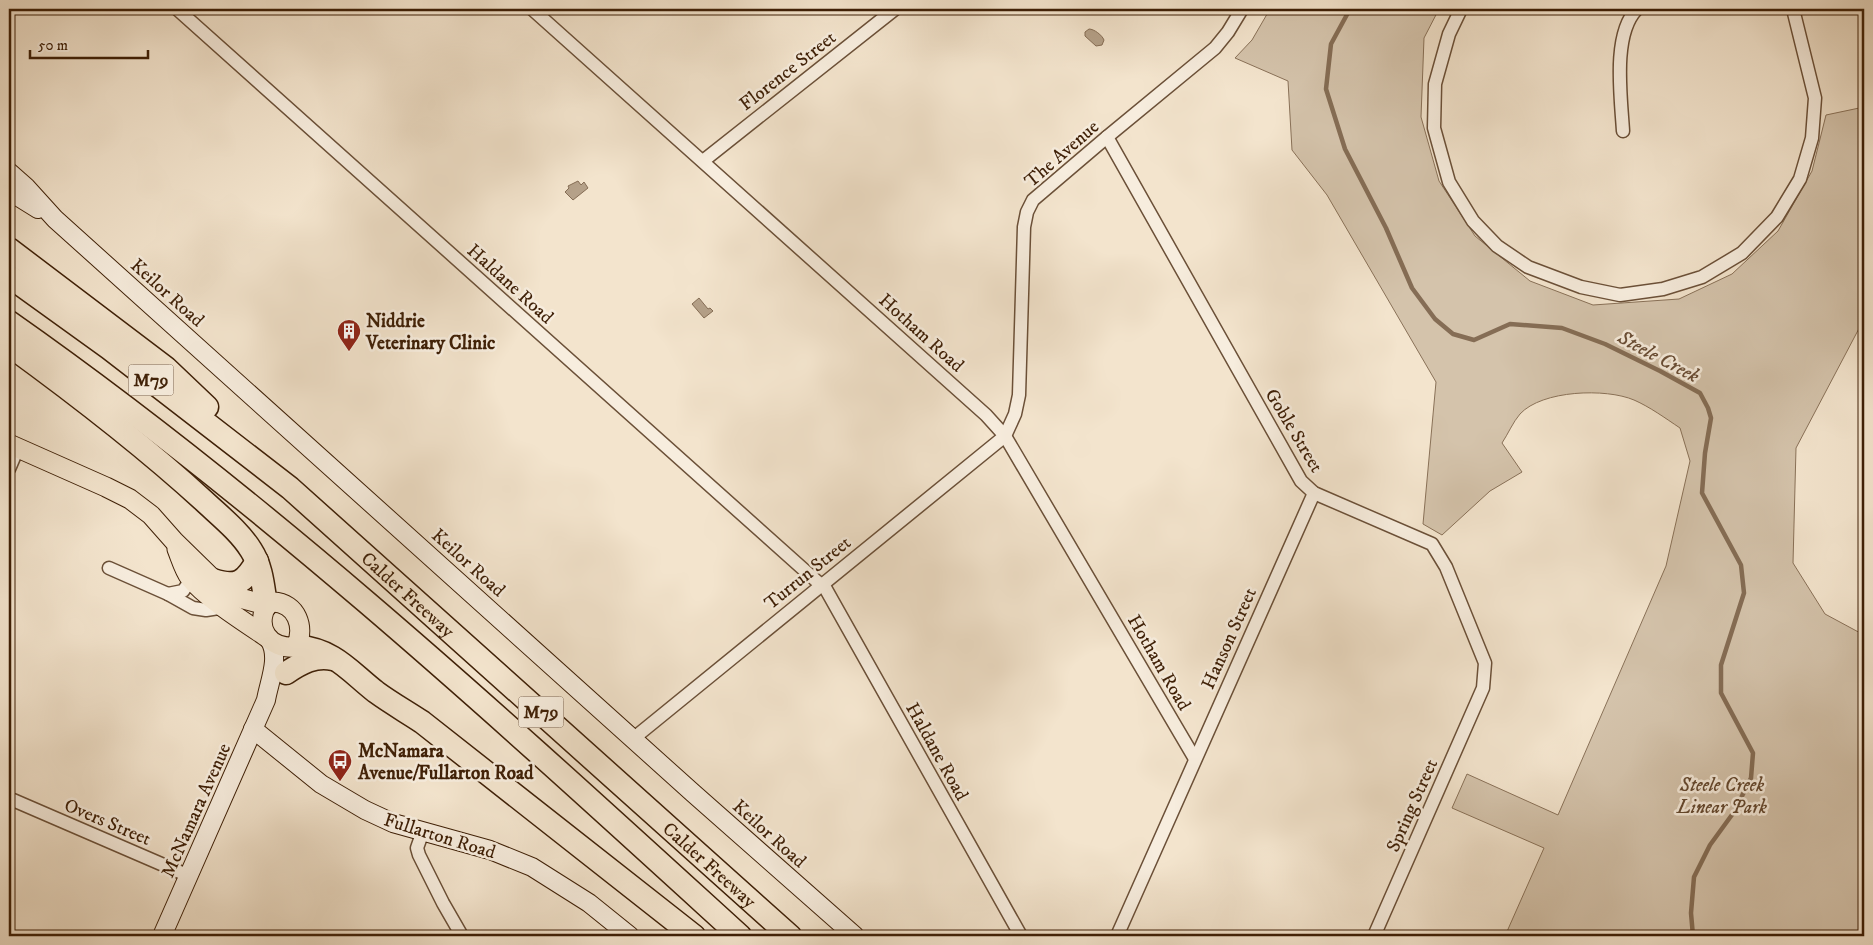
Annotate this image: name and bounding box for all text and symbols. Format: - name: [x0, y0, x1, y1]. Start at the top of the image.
- street label: Florence Street: [735, 26, 841, 116]
- scale bar: [30, 28, 148, 60]
- text: 50 m: [38, 36, 68, 55]
- street label: The Avenue: [1020, 116, 1104, 193]
- street label: Haldane Road: [462, 239, 558, 329]
- street label: Keilor Road: [125, 254, 209, 333]
- street label: Hotham Road: [874, 289, 969, 378]
- place label: Niddrie Veterinary Clinic: [365, 310, 495, 355]
- building icon: Niddrie Veterinary Clinic: [336, 318, 362, 352]
- water label: Steele Creek: [1612, 325, 1704, 389]
- road number: M79: [128, 364, 174, 396]
- street label: Goble Street: [1260, 385, 1328, 477]
- street label: Keilor Road: [426, 524, 510, 603]
- street label: Turrun Street: [760, 531, 856, 615]
- street label: Calder Freeway: [356, 547, 460, 644]
- street label: Hanson Street: [1197, 584, 1262, 693]
- street label: Hotham Road: [1122, 611, 1196, 715]
- road number: M79: [518, 696, 564, 728]
- street label: Haldane Road: [900, 699, 973, 805]
- street label: McNamara Avenue: [156, 740, 236, 881]
- place label: McNamara Avenue/Fullarton Road: [357, 740, 534, 785]
- bus stop icon: McNamara Avenue/Fullarton Road: [327, 748, 353, 782]
- street label: Spring Street: [1382, 755, 1443, 856]
- park label: Steele Creek Linear Park: [1676, 774, 1767, 819]
- street label: Overs Street: [61, 794, 154, 851]
- street label: Keilor Road: [727, 795, 811, 874]
- street label: Fullarton Road: [381, 809, 499, 864]
- street label: Calder Freeway: [658, 818, 761, 914]

